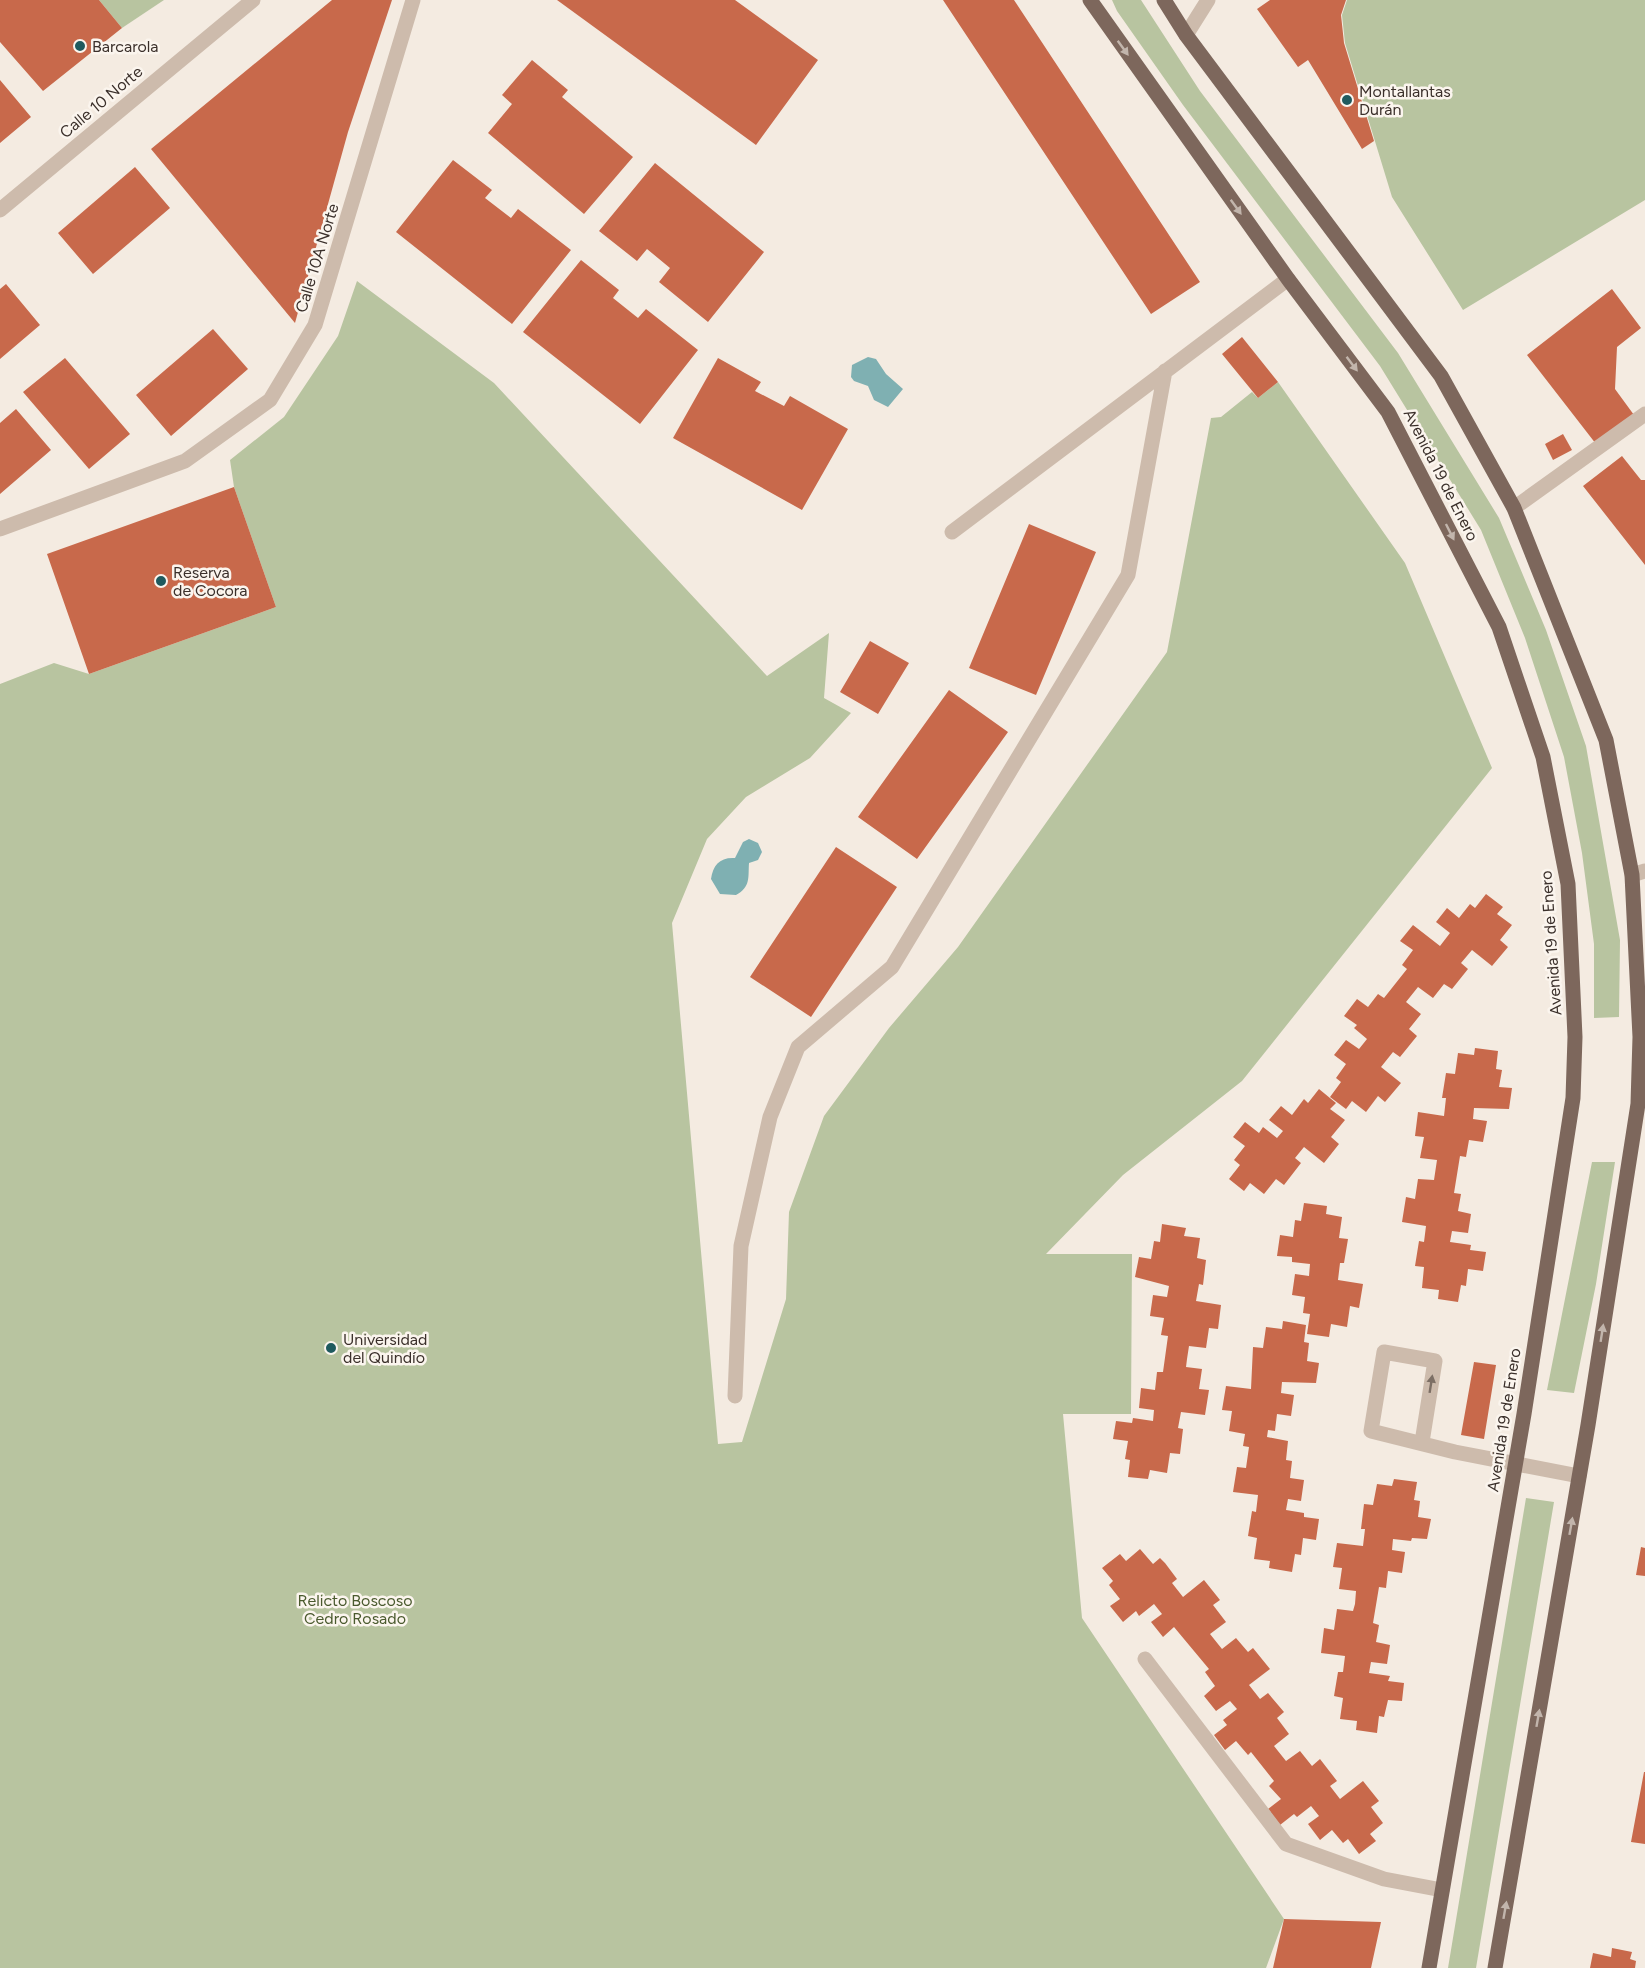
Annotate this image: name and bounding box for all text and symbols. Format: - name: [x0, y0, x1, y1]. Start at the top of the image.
- place label: Barcarola: [92, 37, 159, 56]
- marker: Barcarola: [73, 39, 87, 53]
- one-way arrow: [1116, 41, 1128, 56]
- street label: Calle 10 Norte: [56, 62, 146, 142]
- place label: Montallantas Durán: [1359, 82, 1451, 119]
- marker: Montallantas Durán: [1340, 93, 1354, 107]
- one-way arrow: [1230, 198, 1242, 214]
- street label: Calle 10A Norte: [291, 201, 343, 315]
- one-way arrow: [1345, 356, 1357, 371]
- street label: Avenida 19 de Enero: [1400, 406, 1482, 544]
- one-way arrow: [1445, 523, 1455, 540]
- place label: Reserva de Cocora: [173, 563, 247, 600]
- marker: Reserva de Cocora: [154, 574, 168, 588]
- street label: Avenida 19 de Enero: [1536, 870, 1566, 1016]
- one-way arrow: [1598, 1324, 1607, 1343]
- place label: Universidad del Quindío: [343, 1330, 427, 1367]
- marker: Universidad del Quindío: [324, 1341, 338, 1355]
- street label: Avenida 19 de Enero: [1483, 1347, 1525, 1493]
- one-way arrow: [1427, 1374, 1436, 1393]
- one-way arrow: [1566, 1516, 1575, 1535]
- park label: Relicto Boscoso Cedro Rosado: [297, 1591, 413, 1628]
- one-way arrow: [1533, 1708, 1542, 1727]
- one-way arrow: [1501, 1901, 1510, 1920]

